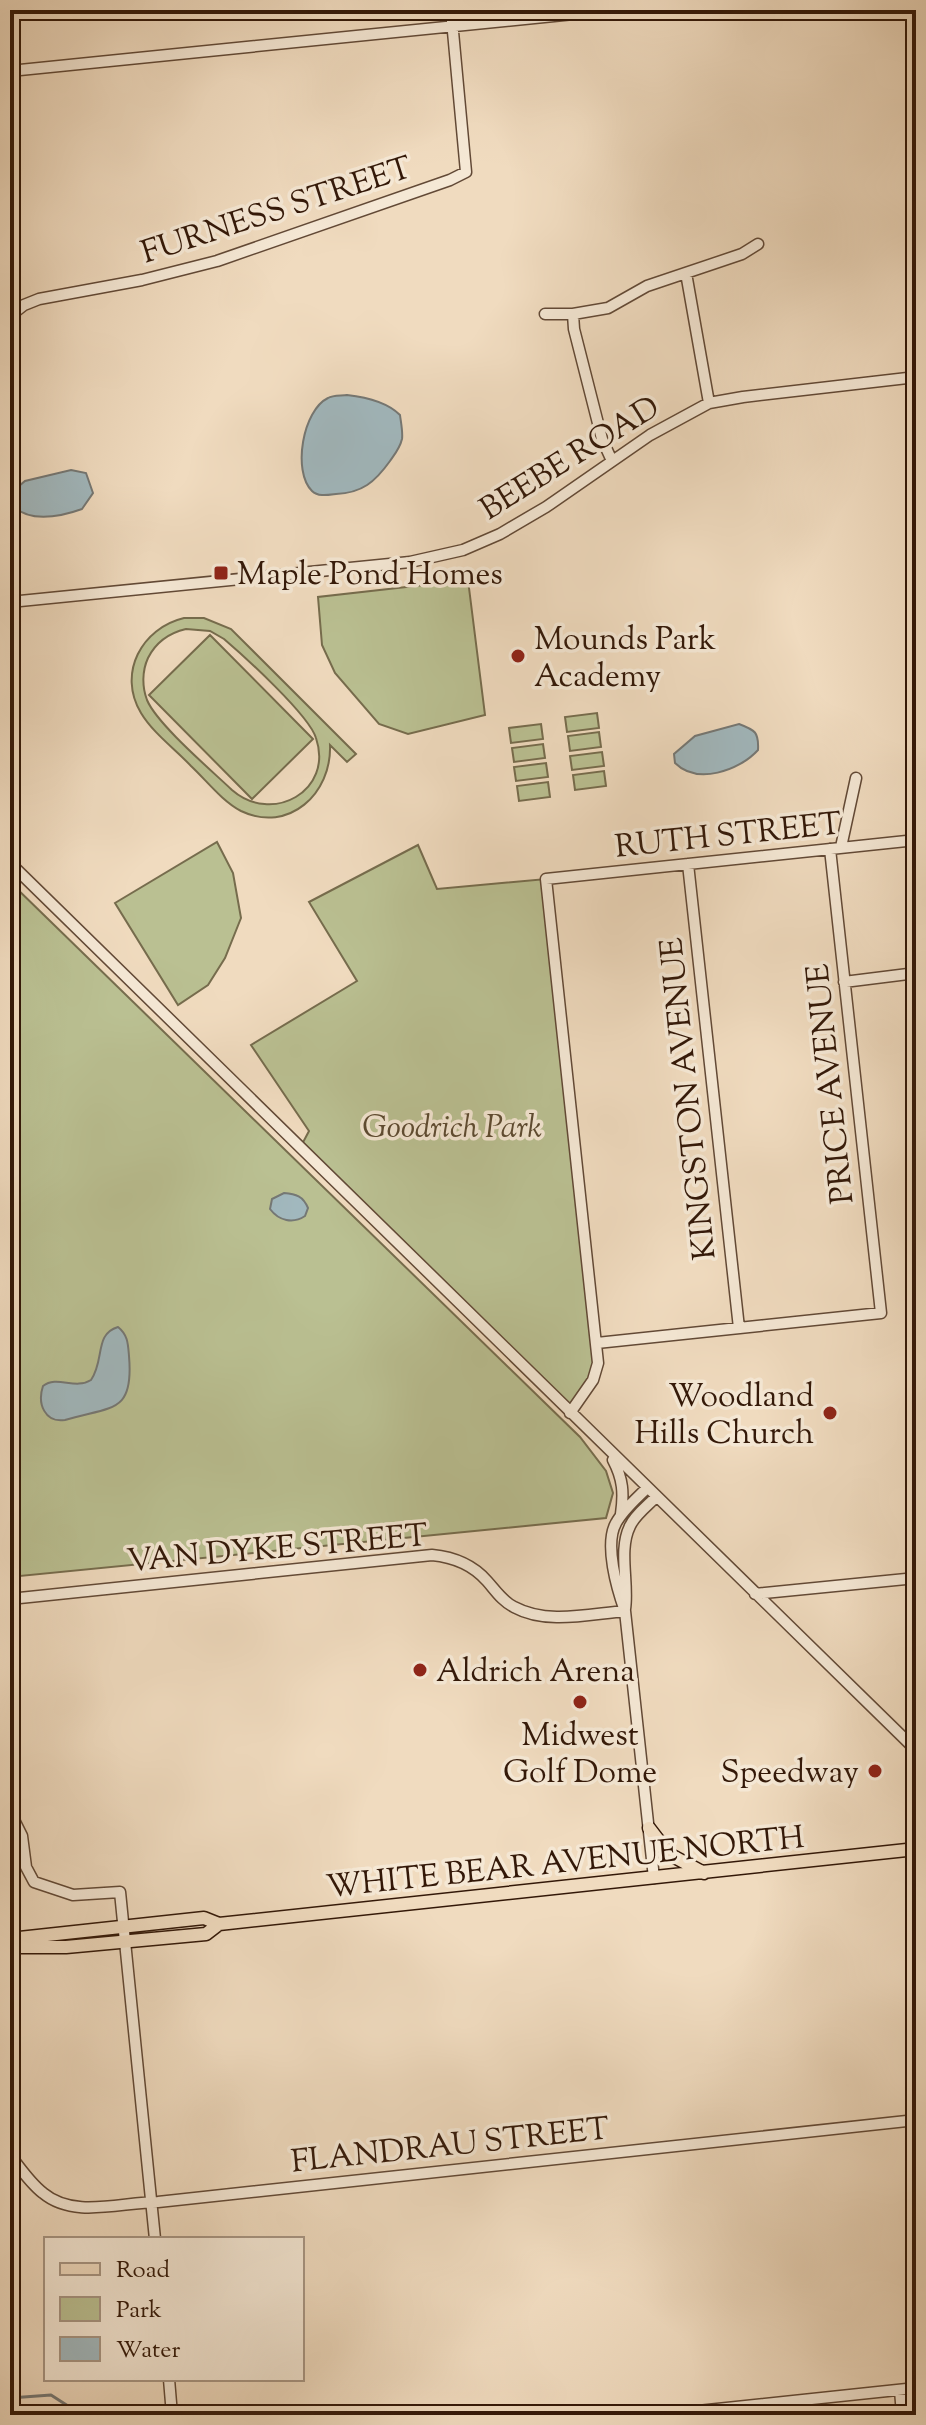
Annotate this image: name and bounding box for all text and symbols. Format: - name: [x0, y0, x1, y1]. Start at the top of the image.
- street label: FURNESS STREET: [136, 146, 418, 277]
- street label: BEEBE ROAD: [472, 386, 669, 533]
- place label: Maple Pond Homes: [237, 553, 503, 599]
- marker: Maple Pond Homes: [212, 564, 230, 582]
- place label: Mounds Park Academy: [534, 618, 716, 701]
- marker: Mounds Park Academy: [509, 647, 527, 665]
- street label: RUTH STREET: [613, 802, 844, 872]
- street label: KINGSTON AVENUE: [650, 935, 730, 1262]
- street label: PRICE AVENUE: [797, 961, 867, 1206]
- park label: Goodrich Park: [362, 1106, 542, 1152]
- place label: Woodland Hills Church: [635, 1375, 814, 1458]
- marker: Woodland Hills Church: [821, 1404, 839, 1422]
- street label: VAN DYKE STREET: [125, 1514, 430, 1586]
- place label: Aldrich Arena: [436, 1650, 635, 1696]
- marker: Aldrich Arena: [411, 1661, 429, 1679]
- marker: Midwest Golf Dome: [571, 1693, 589, 1711]
- place label: Midwest Golf Dome: [503, 1714, 657, 1797]
- place label: Speedway: [720, 1751, 859, 1797]
- marker: Speedway: [866, 1762, 884, 1780]
- street label: WHITE BEAR AVENUE NORTH: [324, 1816, 807, 1912]
- street label: FLANDRAU STREET: [289, 2107, 612, 2187]
- legend: [44, 2237, 304, 2381]
- text: Road: [116, 2254, 170, 2288]
- text: Park: [116, 2294, 162, 2328]
- text: Water: [116, 2334, 180, 2368]

